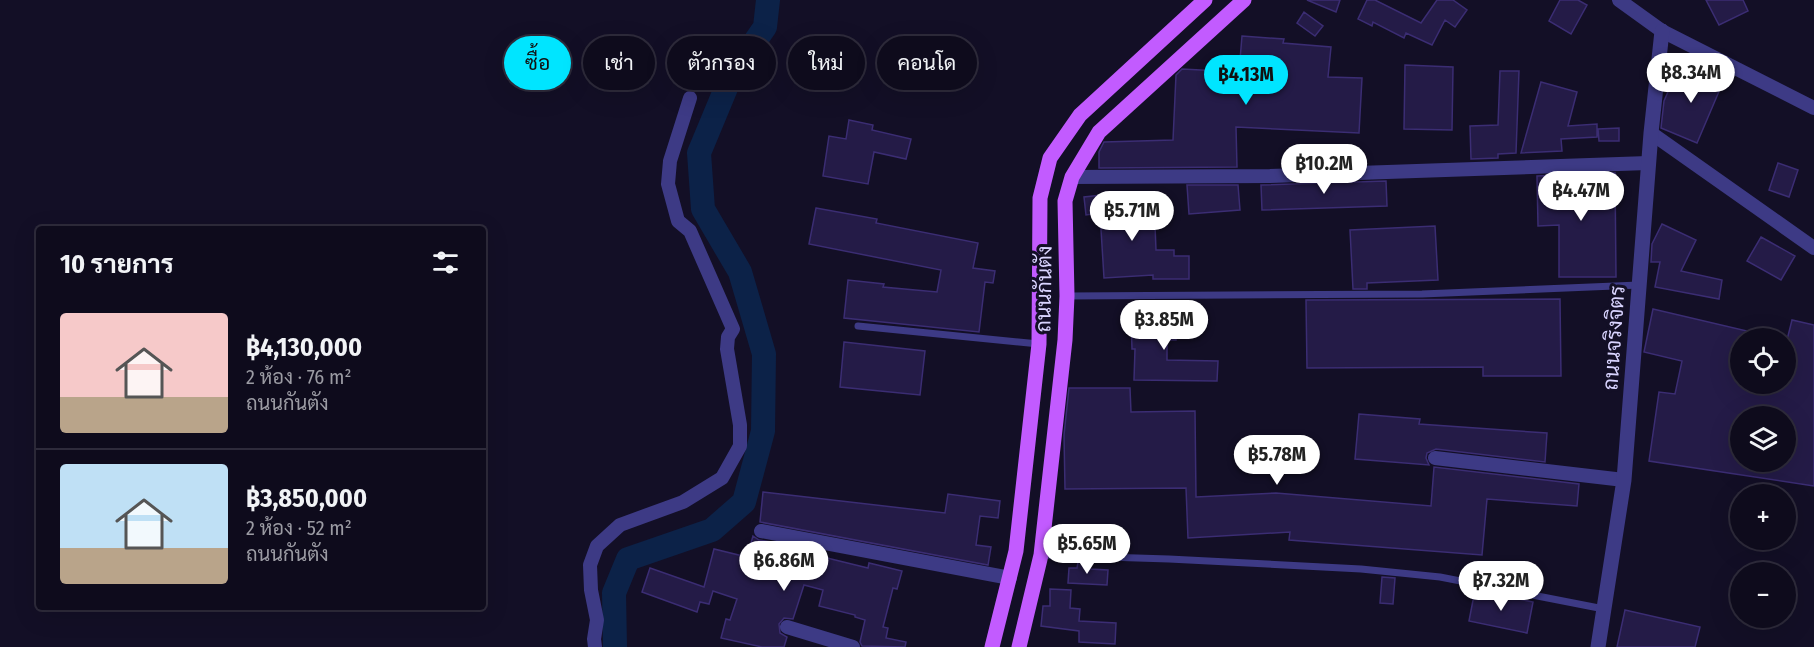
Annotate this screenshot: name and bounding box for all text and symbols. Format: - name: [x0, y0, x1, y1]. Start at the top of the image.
- chip: ซื้อ: [504, 36, 571, 90]
- chip: เช่า: [583, 36, 655, 90]
- chip: ตัวกรอง: [667, 36, 776, 90]
- chip: ใหม่: [788, 36, 865, 90]
- chip: คอนโด: [877, 36, 977, 90]
- pin: ฿8.34M: [1642, 53, 1740, 104]
- pin: ฿4.13M: [1197, 55, 1295, 106]
- text: ฿8.34M: [1661, 60, 1721, 84]
- text: ฿4.13M: [1218, 62, 1274, 86]
- pin: ฿10.2M: [1275, 144, 1373, 195]
- text: ฿10.2M: [1295, 151, 1353, 175]
- pin: ฿4.47M: [1532, 171, 1630, 222]
- text: ฿4.47M: [1552, 178, 1610, 202]
- pin: ฿5.71M: [1083, 191, 1181, 242]
- text: ฿5.71M: [1104, 198, 1160, 222]
- street label: ถนนกันตัง: [1030, 245, 1058, 333]
- icon: filters: [429, 246, 462, 279]
- text: 10 รายการ: [60, 249, 174, 280]
- street label: ถนนจริงจิตร: [1597, 285, 1631, 391]
- pin: ฿3.85M: [1115, 300, 1213, 351]
- text: ฿3.85M: [1134, 307, 1194, 331]
- map controls: [1730, 328, 1796, 628]
- button: locate: [1730, 328, 1796, 394]
- text: ฿4,130,000: [246, 332, 362, 363]
- icon: home: [108, 337, 180, 409]
- text: 2 ห้อง · 76 m²: [246, 365, 351, 389]
- text: ถนนกันตัง: [246, 391, 329, 415]
- button: layers: [1730, 406, 1796, 472]
- pin: ฿5.78M: [1228, 435, 1326, 486]
- text: ฿5.78M: [1248, 442, 1306, 466]
- text: ฿3,850,000: [246, 483, 367, 514]
- button: +: [1730, 484, 1796, 550]
- icon: home: [108, 488, 180, 560]
- text: 2 ห้อง · 52 m²: [246, 516, 352, 540]
- pin: ฿5.65M: [1038, 524, 1136, 575]
- text: ฿5.65M: [1057, 531, 1117, 555]
- pin: ฿6.86M: [735, 541, 833, 592]
- text: ถนนกันตัง: [246, 542, 329, 566]
- text: ฿6.86M: [753, 548, 815, 572]
- pin: ฿7.32M: [1452, 561, 1550, 612]
- button: −: [1730, 562, 1796, 628]
- text: ฿7.32M: [1473, 568, 1529, 592]

